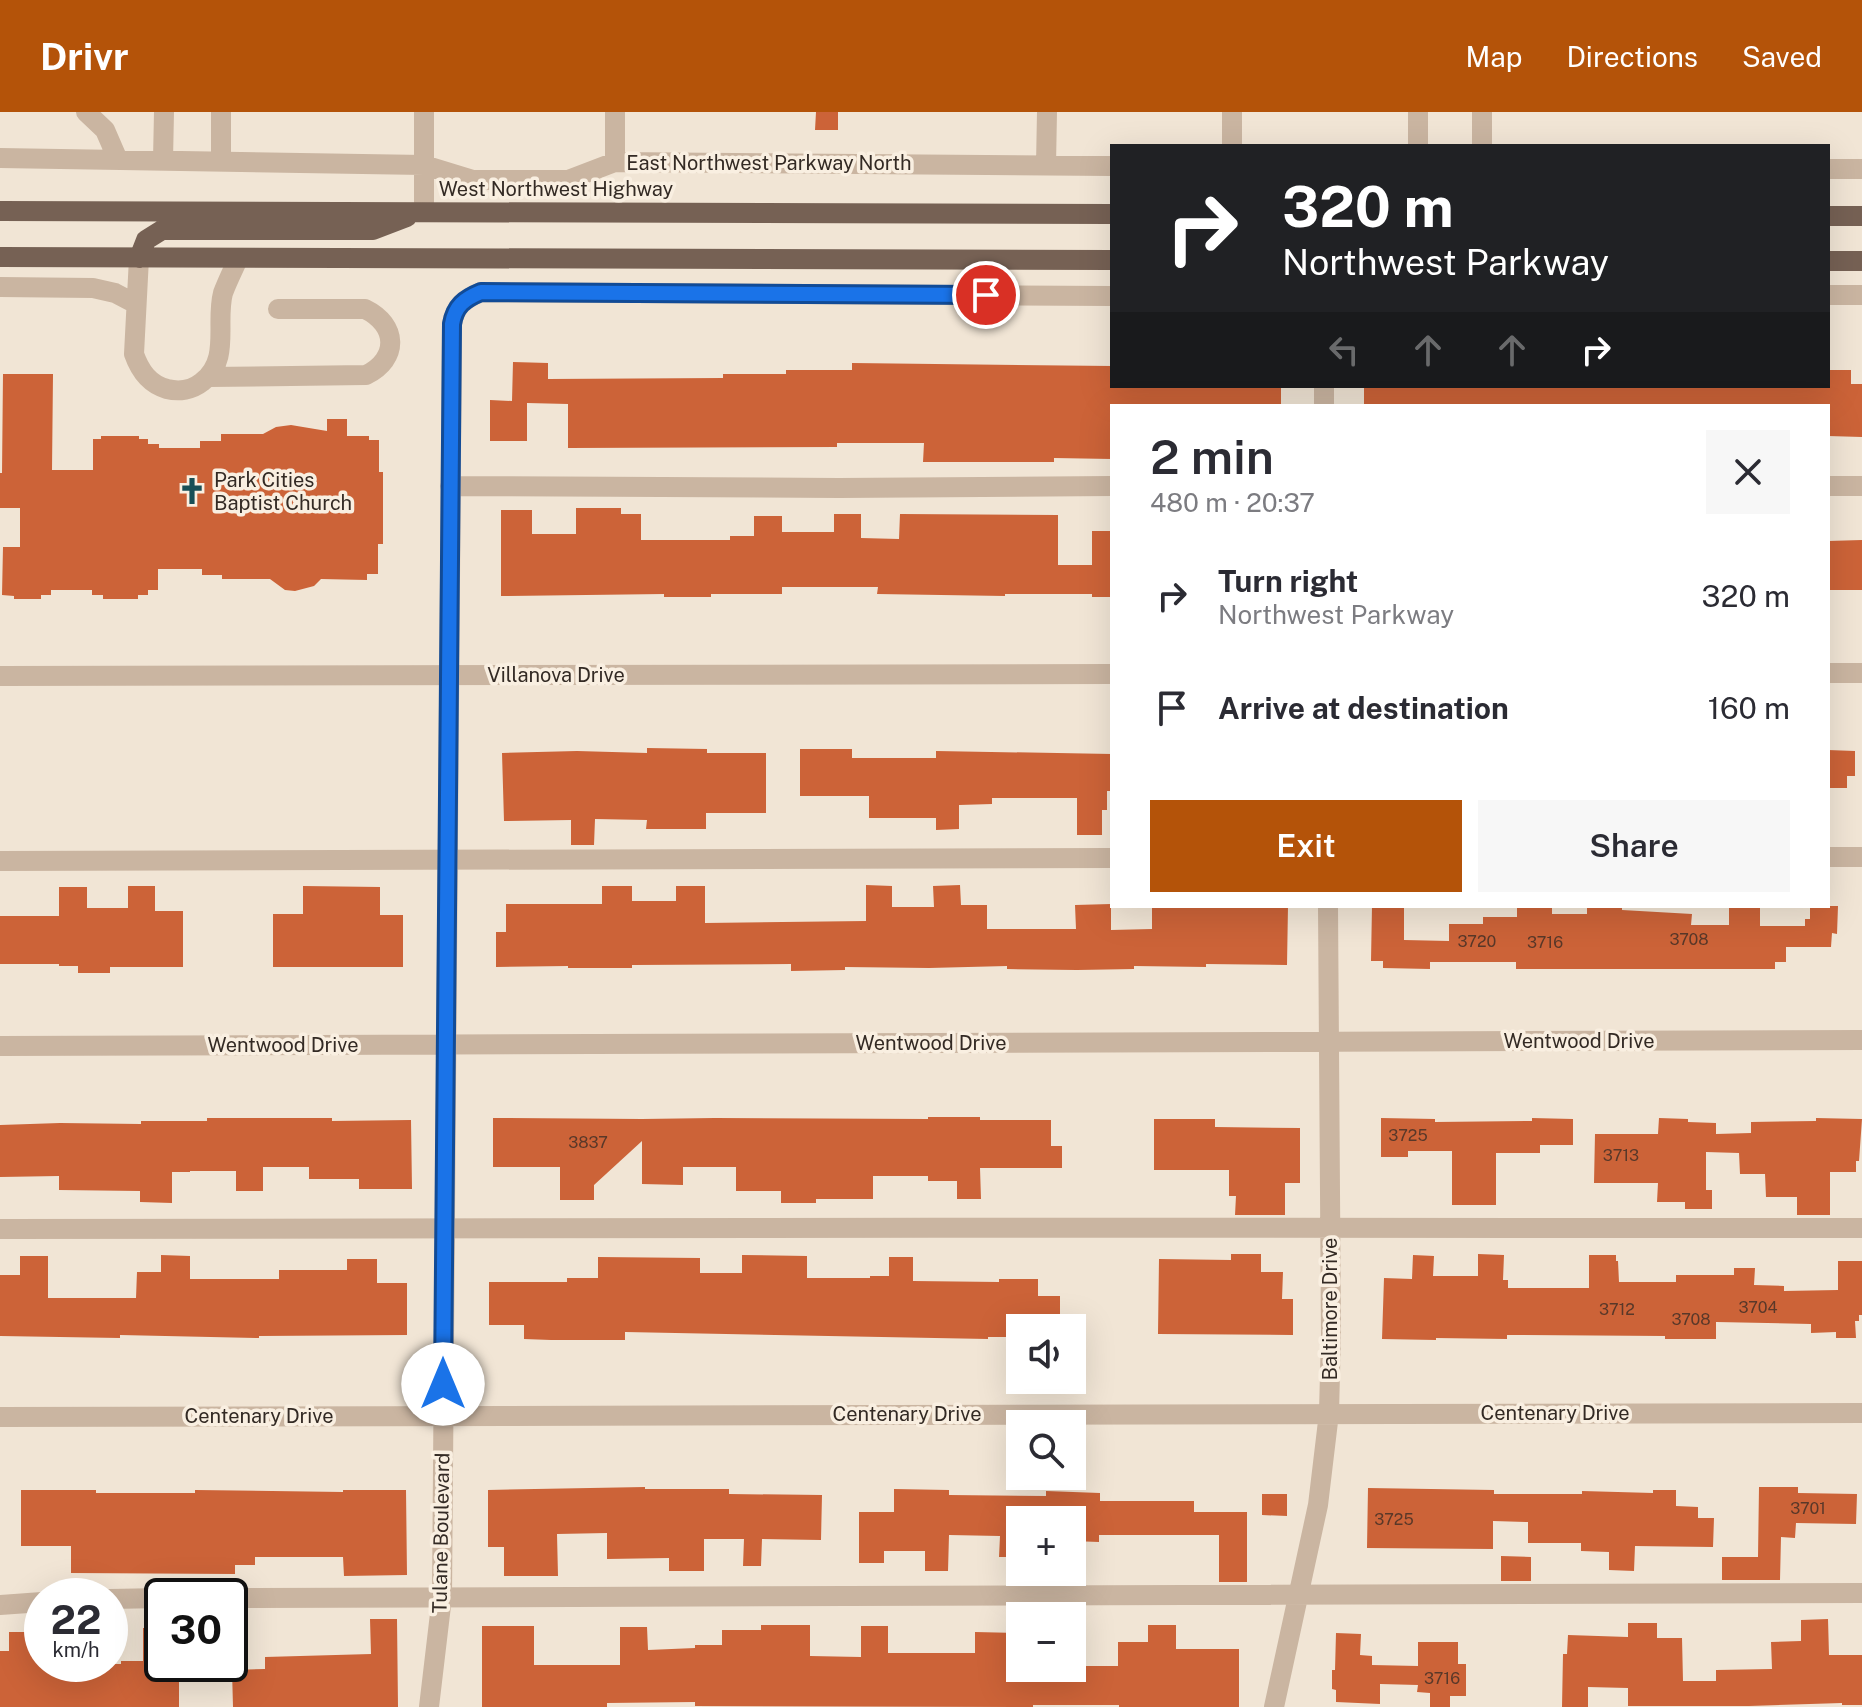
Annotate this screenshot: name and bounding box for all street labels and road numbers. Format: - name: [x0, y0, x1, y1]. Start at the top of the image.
- street label: East Northwest Parkway North: [626, 151, 912, 175]
- street label: West Northwest Highway: [439, 177, 674, 201]
- street label: Villanova Drive: [487, 663, 625, 687]
- street label: Wentwood Drive: [1503, 1029, 1655, 1053]
- street label: Wentwood Drive: [855, 1031, 1007, 1055]
- street label: Wentwood Drive: [207, 1033, 359, 1057]
- street label: Baltimore Drive: [1318, 1238, 1342, 1380]
- street label: Centenary Drive: [1480, 1401, 1630, 1425]
- street label: Centenary Drive: [832, 1402, 982, 1426]
- street label: Centenary Drive: [184, 1404, 334, 1428]
- street label: Tulane Boulevard: [428, 1452, 454, 1614]

